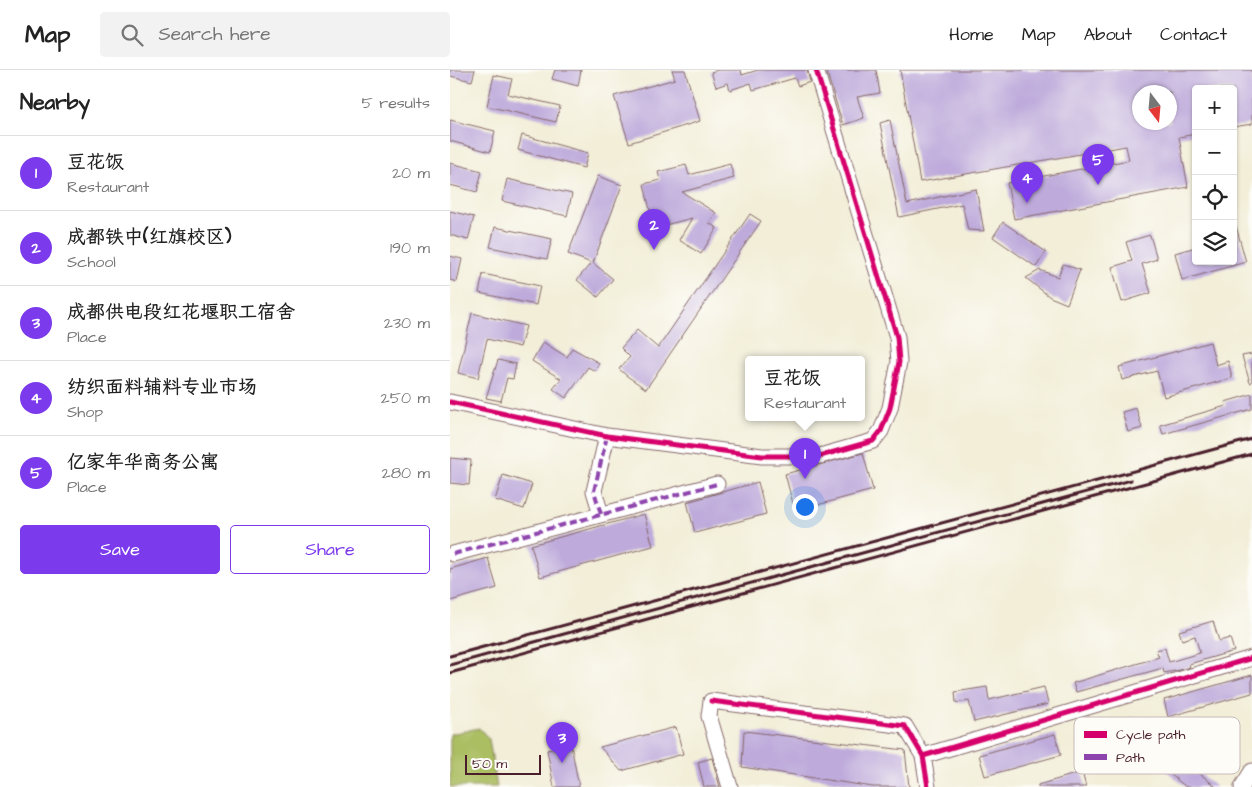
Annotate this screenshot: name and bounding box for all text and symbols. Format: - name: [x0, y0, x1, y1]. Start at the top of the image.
- search box: [100, 12, 450, 57]
- text: Map: [25, 18, 70, 52]
- icon: search: [118, 21, 146, 49]
- text: Search here: [158, 21, 271, 48]
- text: Home: [949, 22, 994, 47]
- text: Map: [1022, 22, 1056, 47]
- text: About: [1084, 22, 1132, 47]
- text: Contact: [1160, 22, 1227, 47]
- north arrow: [1132, 85, 1177, 130]
- map controls: [1192, 85, 1237, 265]
- button: +: [1192, 85, 1237, 130]
- text: Nearby: [20, 88, 90, 117]
- text: 5 results: [362, 92, 430, 114]
- button: −: [1192, 130, 1237, 175]
- pin: 5: [1082, 144, 1114, 185]
- text: 豆花饭: [67, 149, 124, 176]
- text: 1: [35, 162, 37, 184]
- text: 20 m: [392, 162, 430, 184]
- pin: 4: [1011, 162, 1043, 203]
- button: locate: [1192, 175, 1237, 220]
- text: Restaurant: [67, 176, 149, 198]
- pin: 2: [638, 209, 670, 250]
- button: layers: [1192, 220, 1237, 265]
- text: 成都铁中(红旗校区): [67, 224, 231, 251]
- text: 2: [31, 237, 41, 259]
- text: 190 m: [390, 237, 430, 259]
- text: School: [67, 251, 116, 273]
- text: 成都供电段红花堰职工宿舍: [67, 299, 295, 326]
- text: 3: [32, 312, 40, 334]
- text: 230 m: [384, 312, 430, 334]
- text: Place: [67, 326, 107, 348]
- popup: [745, 356, 865, 421]
- text: 豆花饭: [764, 365, 821, 392]
- text: 纺织面料辅料专业市场: [67, 374, 257, 401]
- text: 4: [31, 387, 41, 409]
- text: 250 m: [381, 387, 430, 409]
- text: Restaurant: [764, 392, 846, 414]
- text: Shop: [67, 401, 103, 423]
- pin: 1: [789, 438, 821, 479]
- text: 亿家年华商务公寓: [67, 449, 219, 476]
- text: 5: [30, 462, 42, 484]
- text: 280 m: [382, 462, 430, 484]
- text: Place: [67, 476, 107, 498]
- your location: [792, 494, 818, 520]
- button: Save: [20, 525, 220, 574]
- button: Share: [230, 525, 430, 574]
- legend: [1074, 717, 1240, 774]
- pin: 3: [546, 722, 578, 763]
- text: Cycle path: [1116, 725, 1185, 745]
- text: Path: [1116, 748, 1145, 768]
- scale bar: [465, 752, 541, 775]
- text: 50 m: [472, 754, 507, 774]

